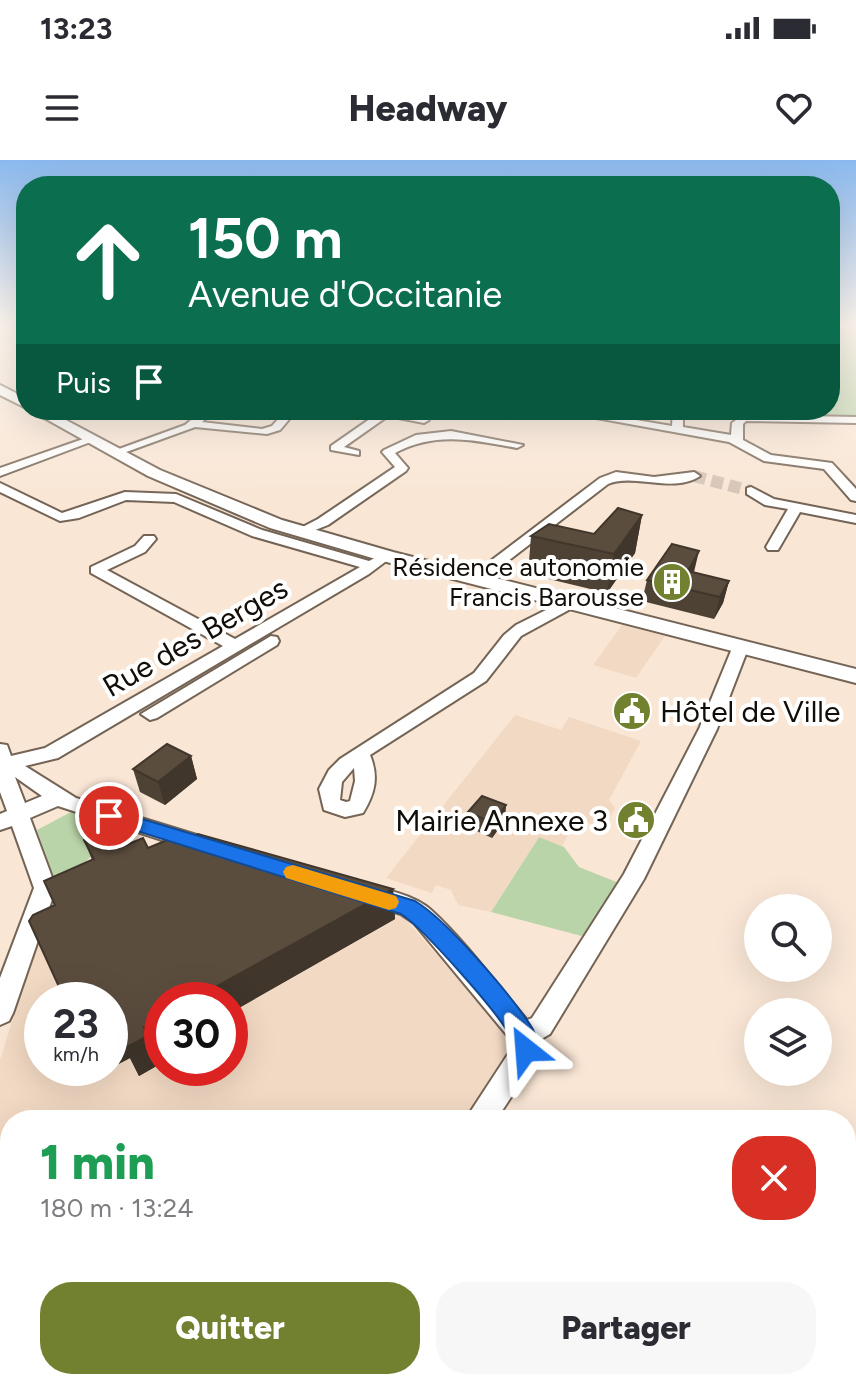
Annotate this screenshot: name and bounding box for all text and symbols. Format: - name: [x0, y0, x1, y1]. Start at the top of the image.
- text: 13:23: [40, 10, 112, 47]
- icon: menu: [40, 86, 84, 130]
- icon: heart: [772, 86, 816, 130]
- text: Headway: [349, 87, 507, 130]
- text: 150 m: [188, 205, 343, 272]
- icon: ahead: [56, 208, 160, 312]
- text: Avenue d'Occitanie: [188, 273, 502, 316]
- icon: arrive: [127, 360, 171, 404]
- text: Puis: [56, 364, 111, 401]
- place label: Résidence autonomie Francis Barousse: [392, 551, 644, 613]
- building icon: Résidence autonomie Francis Barousse: [651, 561, 693, 603]
- street label: Rue des Berges: [96, 569, 294, 705]
- public building icon: Hôtel de Ville: [611, 690, 653, 732]
- place label: Hôtel de Ville: [660, 693, 840, 730]
- pin: [75, 782, 143, 850]
- icon: arrive: [87, 794, 131, 838]
- public building icon: Mairie Annexe 3: [615, 799, 657, 841]
- place label: Mairie Annexe 3: [395, 802, 608, 839]
- map controls: [744, 894, 832, 1086]
- button: search: [744, 894, 832, 982]
- speed limit sign: 30: [144, 982, 248, 1086]
- button: layers: [744, 998, 832, 1086]
- text: 23: [53, 1000, 99, 1048]
- position arrow: [484, 1008, 568, 1092]
- text: km/h: [53, 1042, 99, 1066]
- text: 1 min: [40, 1133, 155, 1191]
- button: close: [732, 1136, 816, 1220]
- text: 180 m · 13:24: [40, 1192, 194, 1224]
- button: Quitter: [40, 1282, 420, 1374]
- button: Partager: [436, 1282, 816, 1374]

